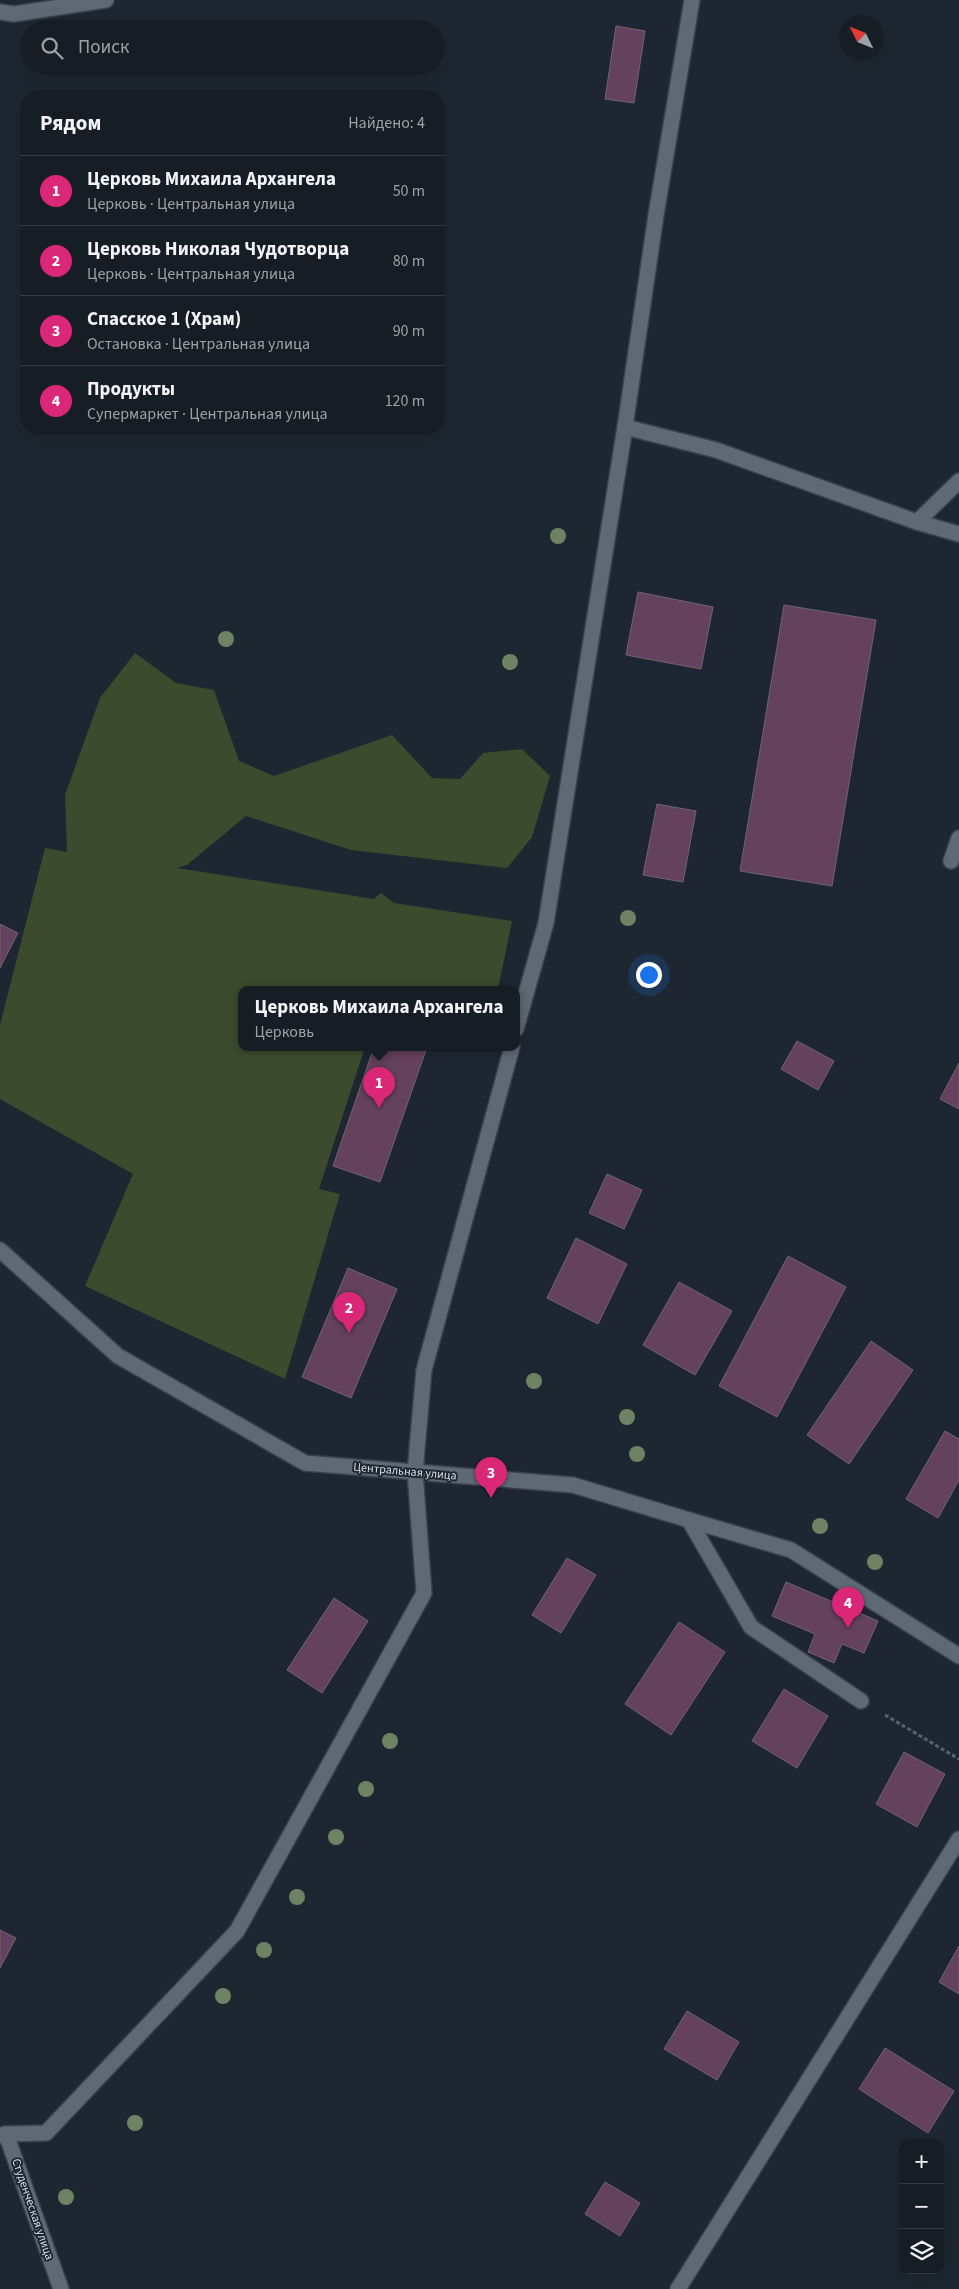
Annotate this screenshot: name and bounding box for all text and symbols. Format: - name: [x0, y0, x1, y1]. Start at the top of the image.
- north arrow: [839, 15, 884, 60]
- search box: [20, 20, 445, 75]
- icon: search: [38, 34, 66, 62]
- text: Поиск: [78, 34, 129, 61]
- text: Рядом: [40, 108, 101, 138]
- text: Найдено: 4: [348, 112, 425, 134]
- text: Церковь Михаила Архангела: [87, 166, 336, 193]
- text: 1: [52, 180, 60, 202]
- text: 50 m: [393, 180, 425, 202]
- text: Церковь · Центральная улица: [87, 193, 295, 215]
- text: Церковь Николая Чудотворца: [87, 236, 349, 263]
- text: 2: [52, 250, 60, 272]
- text: 80 m: [393, 250, 425, 272]
- text: Церковь · Центральная улица: [87, 263, 295, 285]
- text: Спасское 1 (Храм): [87, 306, 241, 333]
- text: 3: [52, 320, 60, 342]
- text: 90 m: [393, 320, 425, 342]
- text: Остановка · Центральная улица: [87, 333, 310, 355]
- text: Продукты: [87, 376, 175, 403]
- text: 4: [52, 390, 60, 412]
- text: 120 m: [385, 390, 425, 412]
- text: Супермаркет · Центральная улица: [87, 403, 327, 425]
- your location: [636, 962, 662, 988]
- popup: [238, 986, 520, 1051]
- text: Церковь Михаила Архангела: [255, 994, 504, 1021]
- text: Церковь: [255, 1021, 314, 1043]
- pin: 1: [363, 1067, 395, 1108]
- pin: 2: [333, 1292, 365, 1333]
- pin: 3: [475, 1457, 507, 1498]
- street label: Центральная улица: [353, 1459, 457, 1484]
- pin: 4: [832, 1587, 864, 1628]
- map controls: [899, 2139, 944, 2274]
- button: +: [899, 2139, 944, 2184]
- street label: Студенческая улица: [7, 2156, 58, 2262]
- button: −: [899, 2184, 944, 2229]
- button: layers: [899, 2229, 944, 2274]

